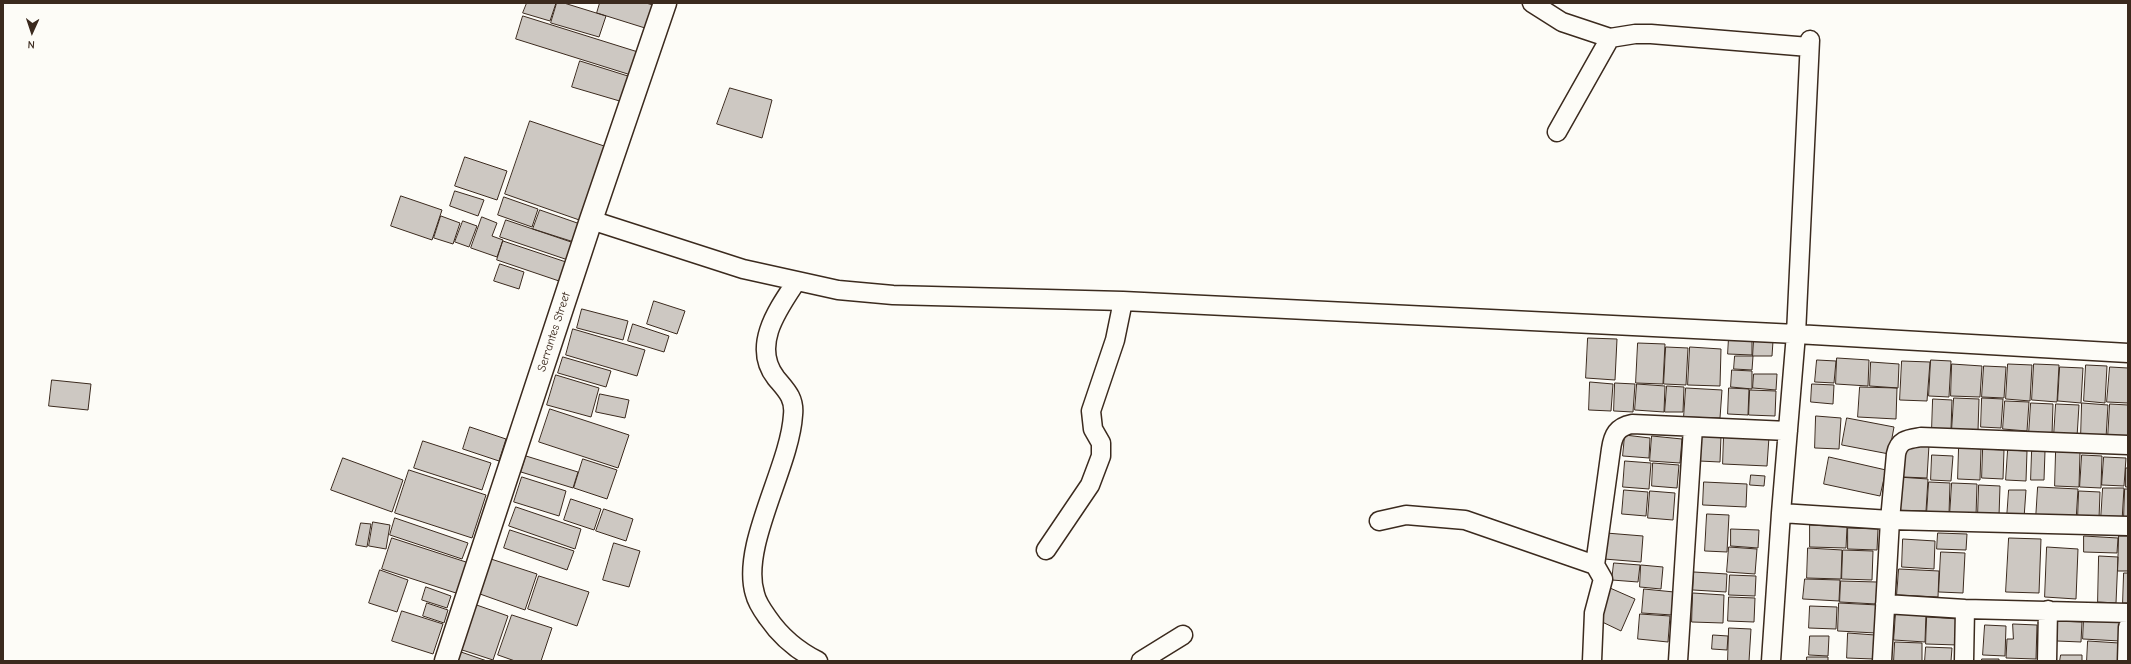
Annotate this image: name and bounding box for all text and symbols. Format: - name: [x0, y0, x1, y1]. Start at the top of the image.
- north arrow: [12, 12, 52, 52]
- text: N: [27, 38, 35, 51]
- street label: Serrantes Street: [534, 290, 574, 374]

